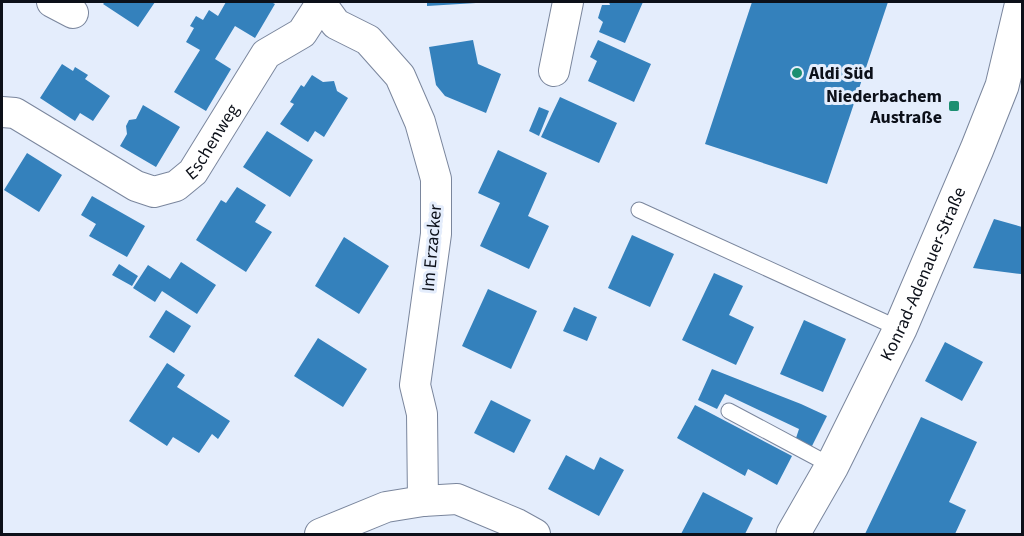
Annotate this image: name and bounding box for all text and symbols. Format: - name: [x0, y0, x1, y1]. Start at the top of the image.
- place label: Aldi Süd: [808, 61, 874, 86]
- marker: Aldi Süd: [790, 66, 804, 80]
- place label: Niederbachem Austraße: [826, 84, 942, 130]
- street label: Eschenweg: [180, 99, 245, 186]
- marker: Niederbachem Austraße: [947, 99, 961, 113]
- street label: Konrad-Adenauer-Straße: [874, 183, 972, 365]
- street label: Im Erzacker: [416, 203, 448, 293]

